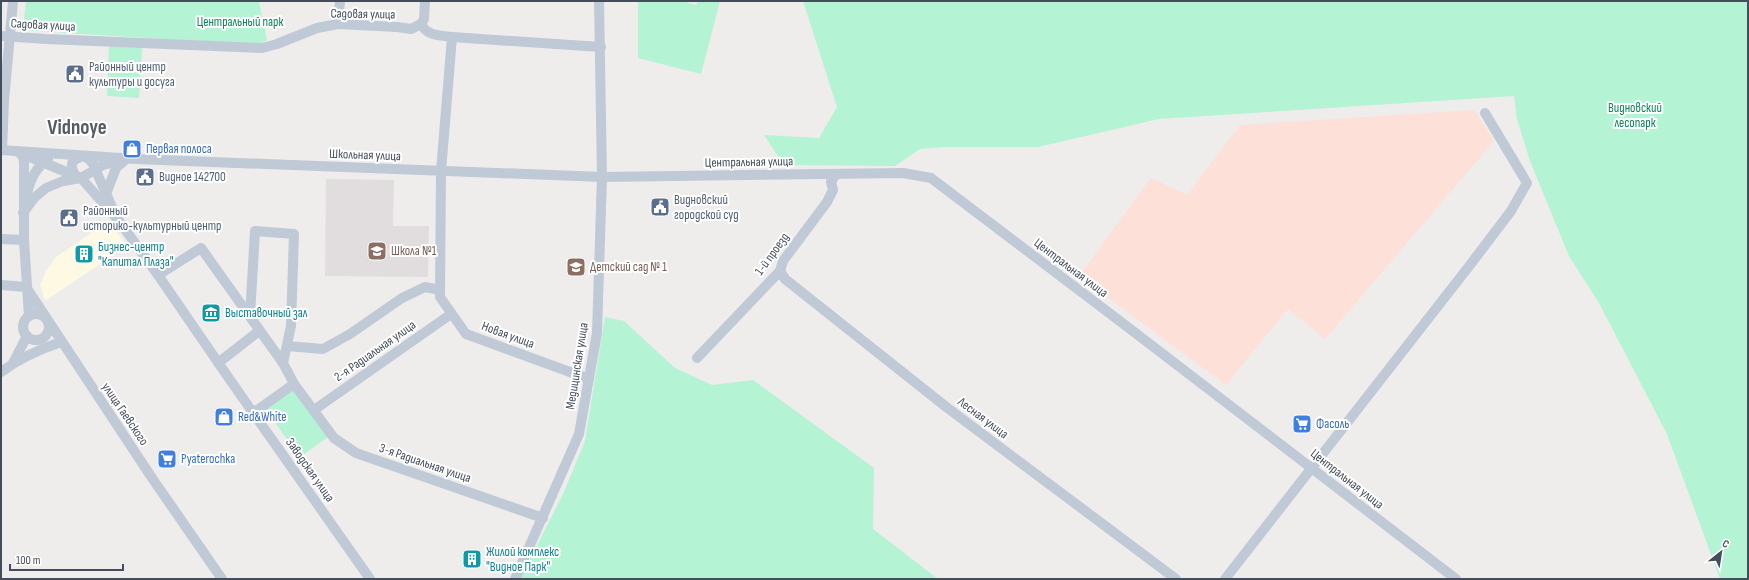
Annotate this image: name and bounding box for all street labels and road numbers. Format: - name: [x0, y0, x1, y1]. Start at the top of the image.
- street label: Садовая улица: [330, 5, 396, 23]
- street label: Садовая улица: [10, 15, 76, 35]
- street label: Школьная улица: [329, 146, 401, 164]
- street label: Центральная улица: [705, 153, 793, 171]
- street label: 1-й проезд: [751, 230, 793, 278]
- street label: Центральная улица: [1031, 235, 1111, 301]
- street label: 2-я Радиальная улица: [331, 317, 419, 385]
- street label: Новая улица: [479, 318, 537, 352]
- street label: Медицинская улица: [562, 321, 592, 411]
- street label: улица Гаевского: [98, 379, 152, 449]
- street label: Лесная улица: [954, 393, 1011, 442]
- street label: Заводская улица: [282, 435, 338, 505]
- street label: 3-я Радиальная улица: [377, 440, 473, 486]
- street label: Центральная улица: [1307, 445, 1387, 513]

